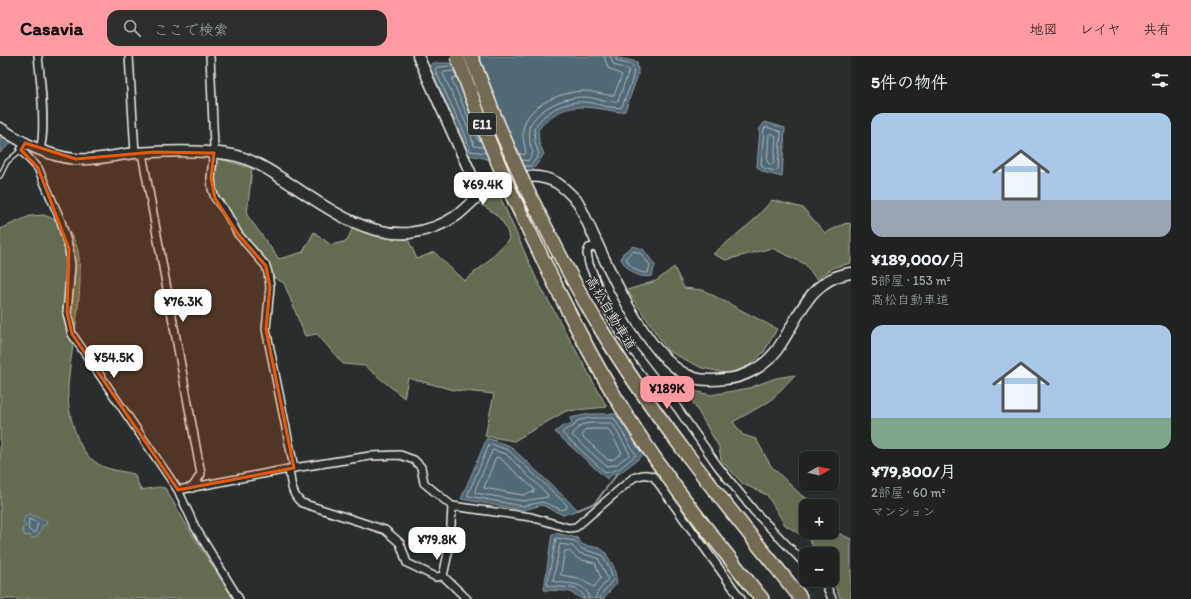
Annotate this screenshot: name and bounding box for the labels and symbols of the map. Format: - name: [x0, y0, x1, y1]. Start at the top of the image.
- road number: E11: [468, 113, 496, 135]
- pin: ¥69.4K: [450, 172, 516, 206]
- street label: 高松自動車道: [582, 273, 639, 354]
- pin: ¥76.3K: [150, 289, 216, 323]
- pin: ¥54.5K: [81, 345, 147, 379]
- pin: ¥189K: [639, 376, 695, 410]
- north arrow: [799, 451, 839, 491]
- pin: ¥79.8K: [404, 527, 470, 561]

